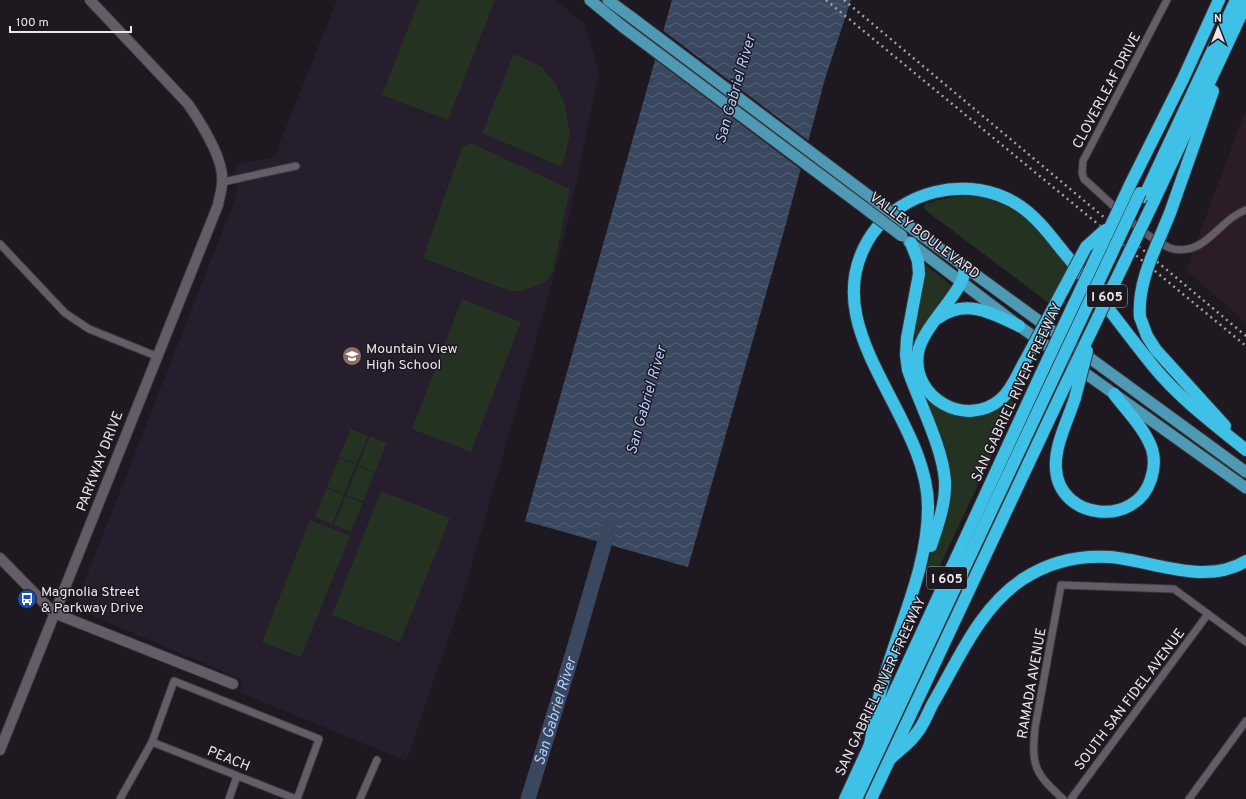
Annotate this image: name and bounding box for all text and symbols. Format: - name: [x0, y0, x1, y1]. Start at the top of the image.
- scale bar: [10, 8, 131, 34]
- north arrow: [1198, 8, 1238, 48]
- text: N: [1214, 12, 1222, 26]
- text: 100 m: [16, 15, 49, 31]
- street label: CLOVERLEAF DRIVE: [1069, 30, 1145, 152]
- water label: San Gabriel River: [712, 32, 761, 146]
- street label: VALLEY BOULEVARD: [866, 189, 983, 283]
- road number: I 605: [1087, 285, 1127, 307]
- street label: SAN GABRIEL RIVER FREEWAY: [968, 300, 1066, 485]
- place label: Mountain View High School: [366, 341, 458, 374]
- water label: San Gabriel River: [623, 343, 672, 457]
- school or university icon: Mountain View High School: [341, 345, 363, 367]
- street label: PARKWAY DRIVE: [73, 409, 127, 514]
- road number: I 605: [927, 567, 967, 589]
- place label: Magnolia Street & Parkway Drive: [41, 584, 144, 617]
- bus stop icon: Magnolia Street & Parkway Drive: [16, 588, 38, 610]
- street label: SAN GABRIEL RIVER FREEWAY: [832, 594, 930, 779]
- street label: RAMADA AVENUE: [1014, 626, 1051, 740]
- street label: SOUTH SAN FIDEL AVENUE: [1071, 626, 1189, 774]
- water label: San Gabriel River: [531, 654, 582, 768]
- street label: PEACH: [204, 743, 252, 776]

